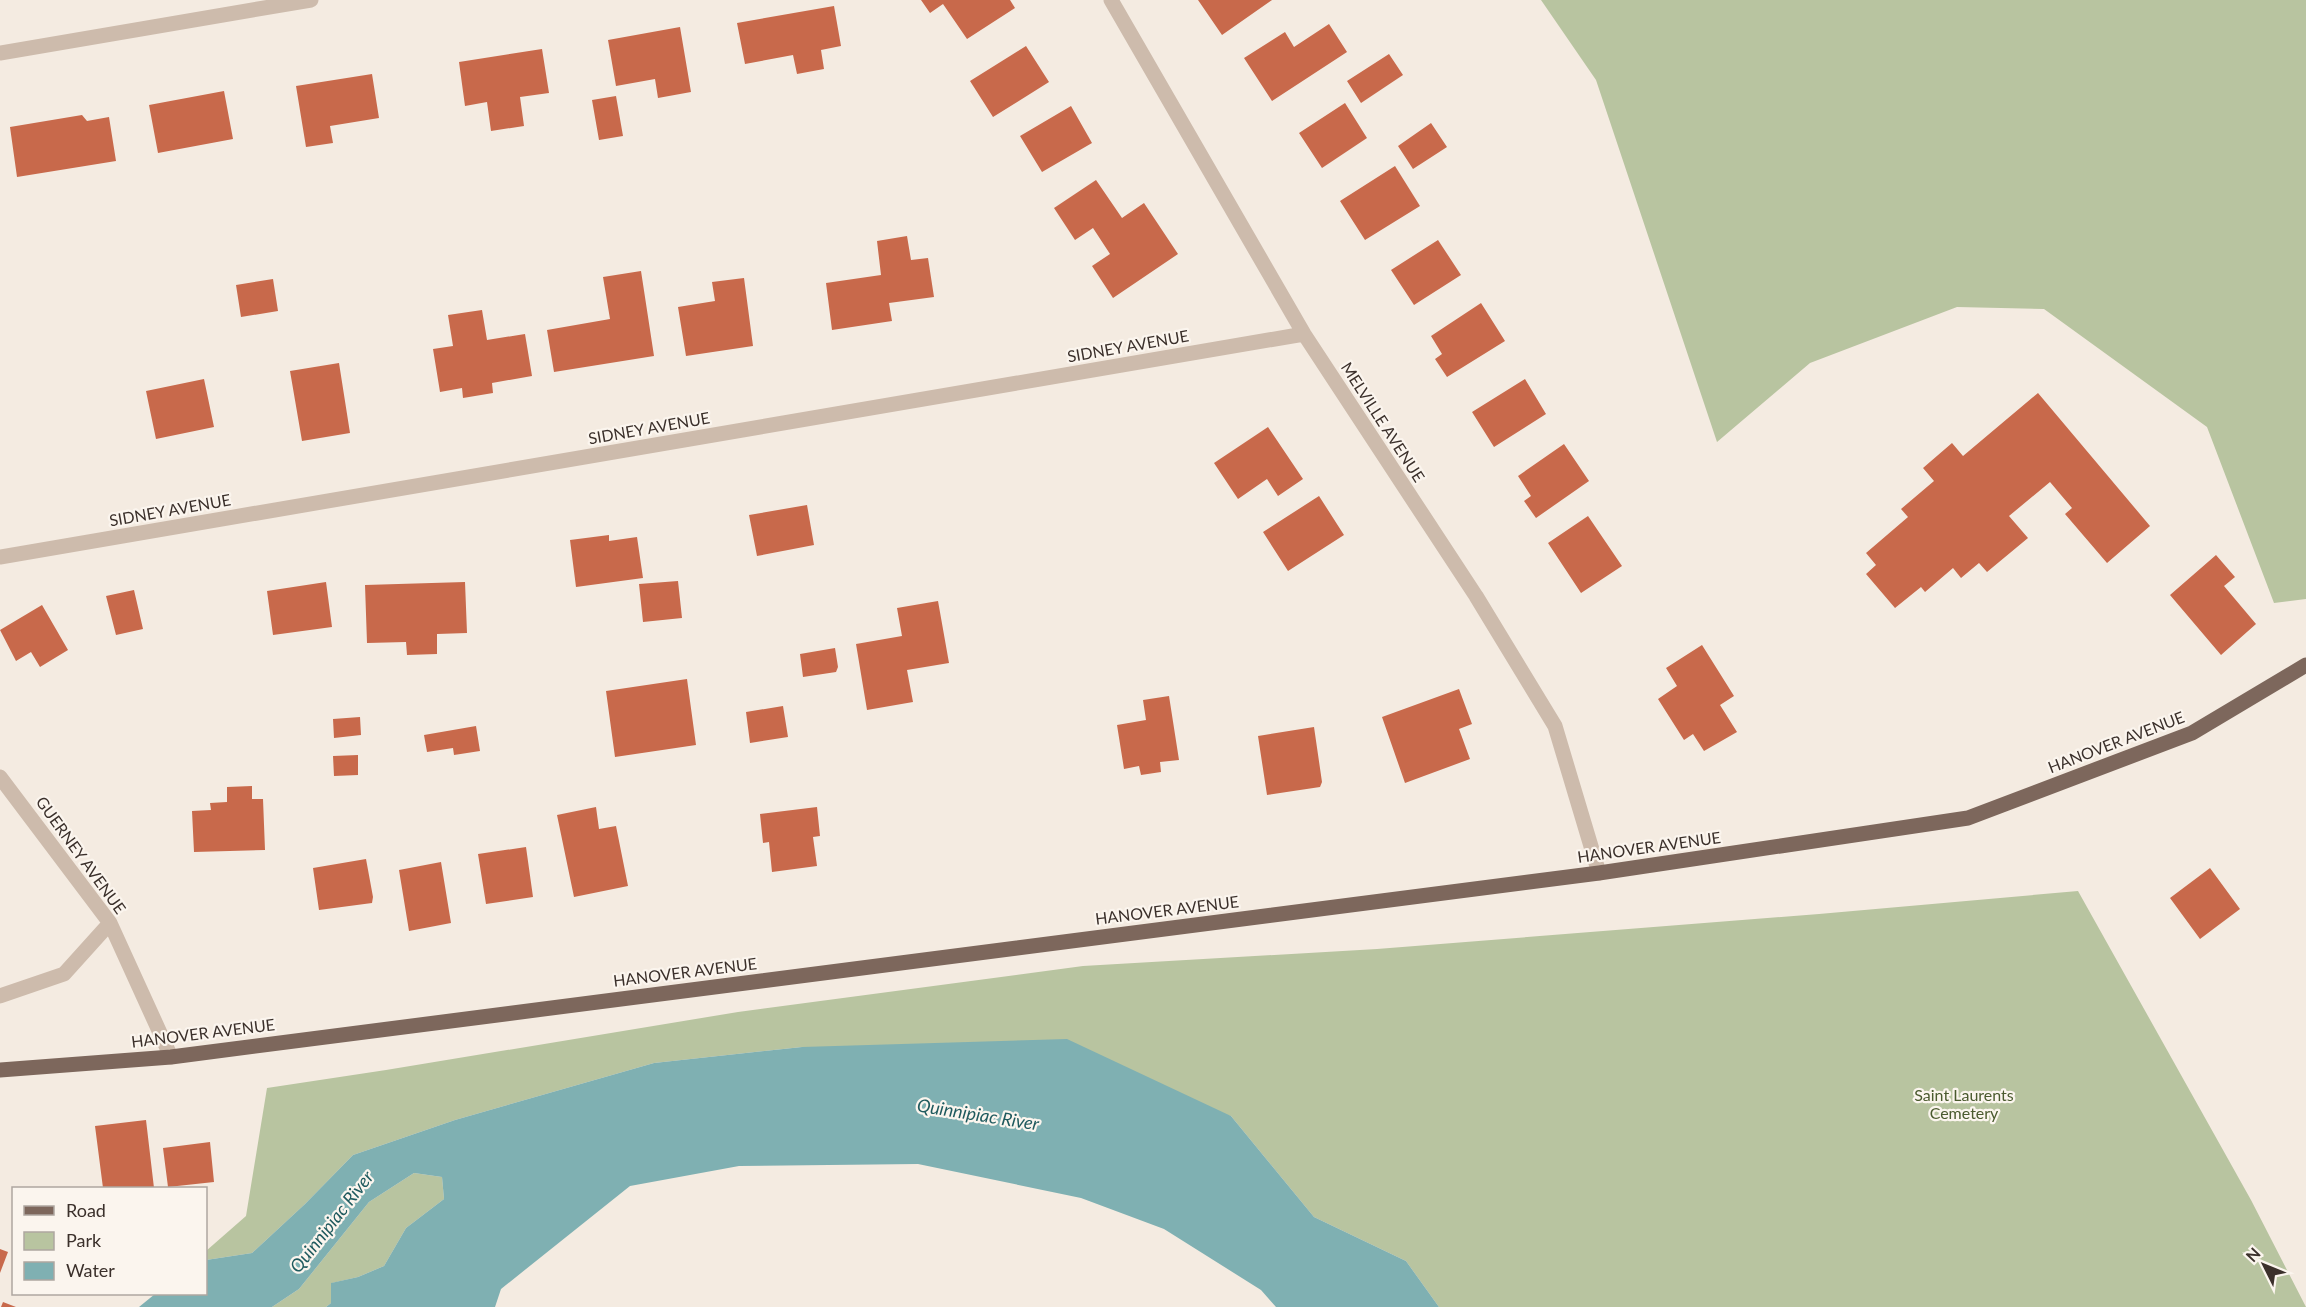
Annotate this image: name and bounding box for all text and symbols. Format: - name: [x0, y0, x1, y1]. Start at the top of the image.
- street label: SIDNEY AVENUE: [1066, 325, 1190, 366]
- street label: MELVILLE AVENUE: [1338, 358, 1429, 485]
- street label: SIDNEY AVENUE: [587, 407, 711, 448]
- street label: SIDNEY AVENUE: [108, 489, 232, 530]
- street label: HANOVER AVENUE: [2045, 707, 2187, 776]
- street label: GUERNEY AVENUE: [32, 792, 130, 917]
- street label: HANOVER AVENUE: [1576, 827, 1722, 866]
- street label: HANOVER AVENUE: [1094, 891, 1240, 928]
- street label: HANOVER AVENUE: [612, 953, 758, 990]
- street label: HANOVER AVENUE: [130, 1014, 276, 1051]
- park label: Saint Laurents Cemetery: [1914, 1085, 2014, 1122]
- water label: Quinnipiac River: [916, 1094, 1042, 1135]
- water label: Quinnipiac River: [285, 1165, 378, 1277]
- legend: [12, 1187, 207, 1295]
- text: Road: [66, 1199, 106, 1221]
- text: Park: [66, 1229, 102, 1251]
- north arrow: [2234, 1235, 2294, 1295]
- text: N: [2242, 1243, 2264, 1265]
- text: Water: [66, 1259, 115, 1281]

